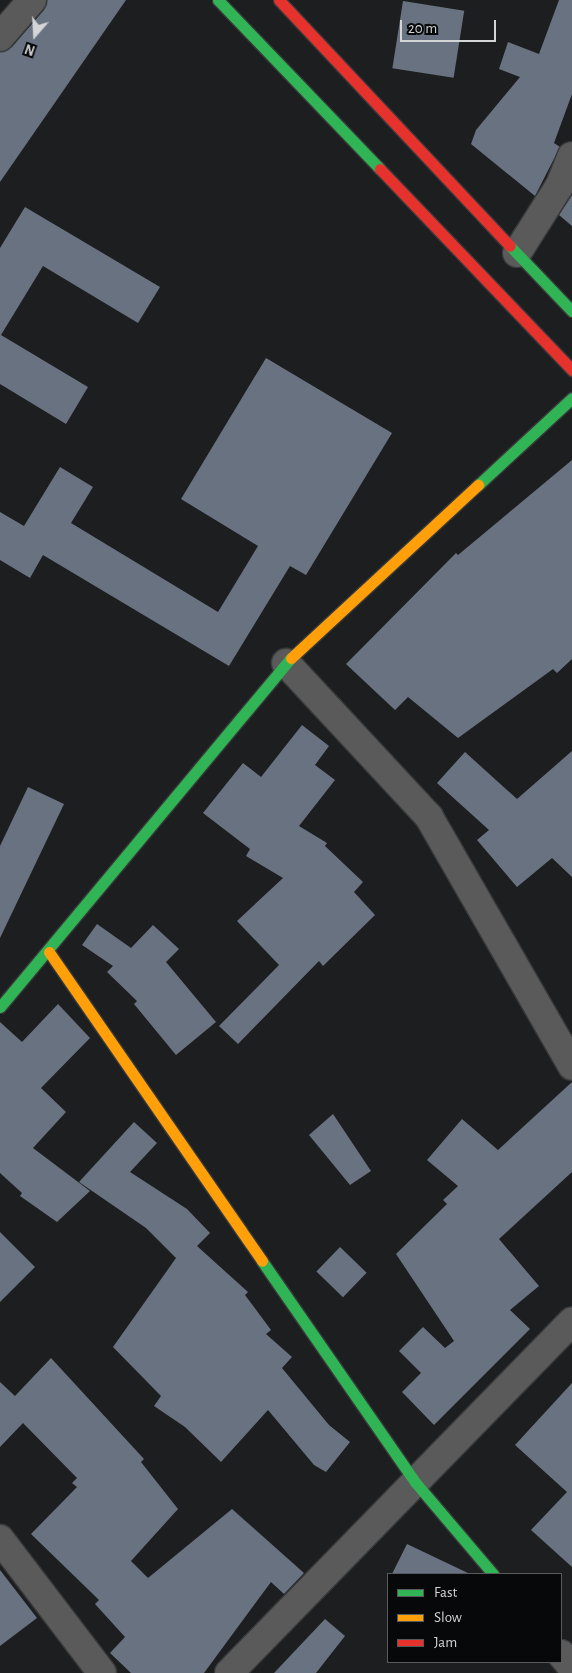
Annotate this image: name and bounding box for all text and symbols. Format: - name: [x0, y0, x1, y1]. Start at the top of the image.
- north arrow: [10, 10, 60, 60]
- scale bar: [402, 10, 498, 42]
- text: 20 m: [408, 21, 437, 36]
- text: N: [23, 41, 37, 57]
- legend: [387, 1573, 562, 1663]
- text: Fast: [434, 1585, 457, 1600]
- text: Slow: [434, 1610, 462, 1625]
- text: Jam: [434, 1635, 457, 1650]

